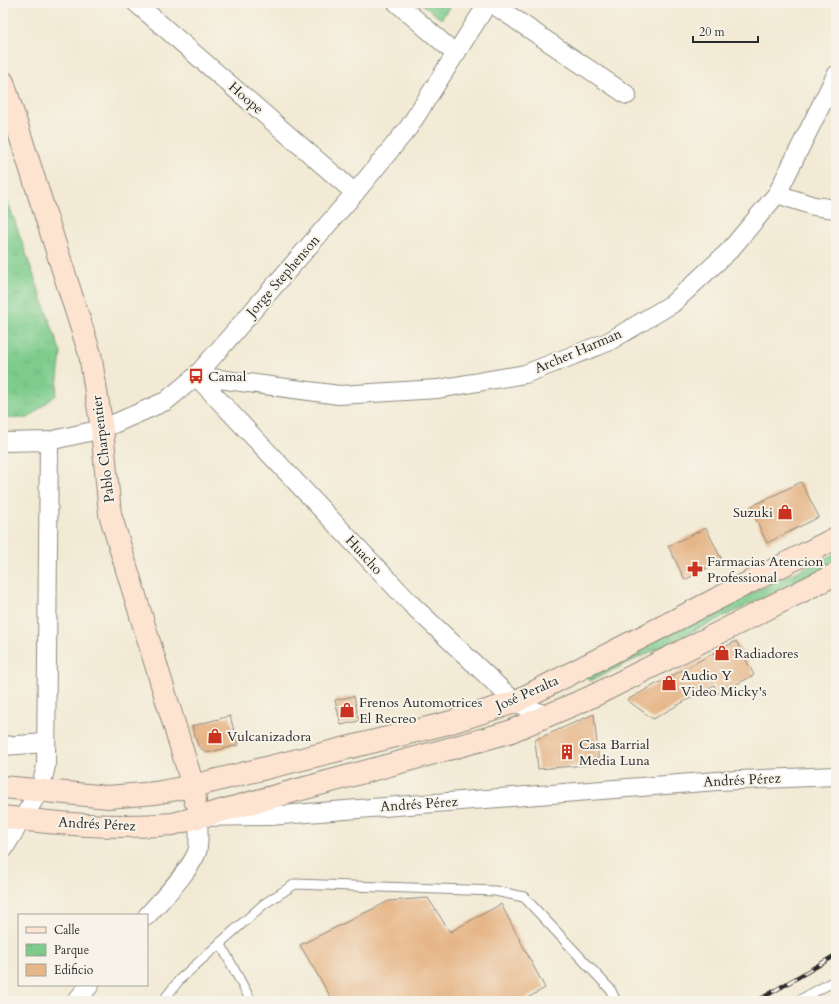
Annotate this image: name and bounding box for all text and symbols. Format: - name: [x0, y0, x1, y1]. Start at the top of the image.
- scale bar: [693, 18, 758, 44]
- text: 20 m: [699, 24, 726, 40]
- street label: Hoope: [224, 77, 268, 119]
- street label: Jorge Stephenson: [241, 231, 324, 323]
- street label: Archer Harman: [531, 324, 625, 378]
- bus stop icon: Camal: [187, 367, 205, 385]
- place label: Camal: [208, 367, 247, 386]
- street label: Pablo Charpentier: [87, 393, 119, 504]
- place label: Suzuki: [733, 503, 773, 522]
- shop icon: Suzuki: [776, 503, 794, 521]
- street label: Huacho: [341, 531, 387, 579]
- place label: Farmacias Atencion Professional: [707, 552, 823, 587]
- pharmacy icon: Farmacias Atencion Professional: [686, 560, 704, 578]
- shop icon: Radiadores: [713, 644, 731, 662]
- place label: Radiadores: [734, 644, 799, 663]
- place label: Audio Y Video Micky's: [681, 666, 767, 701]
- street label: José Peralta: [491, 671, 561, 716]
- shop icon: Audio Y Video Micky's: [660, 674, 678, 692]
- place label: Frenos Automotrices El Recreo: [359, 693, 483, 728]
- shop icon: Frenos Automotrices El Recreo: [338, 701, 356, 719]
- shop icon: Vulcanizadora: [206, 727, 224, 745]
- place label: Vulcanizadora: [227, 727, 311, 746]
- place label: Casa Barrial Media Luna: [579, 735, 650, 770]
- building icon: Casa Barrial Media Luna: [558, 743, 576, 761]
- street label: Andrés Pérez: [703, 768, 782, 792]
- street label: Andrés Pérez: [380, 792, 459, 816]
- street label: Andrés Pérez: [58, 812, 137, 836]
- legend: [18, 914, 148, 986]
- text: Calle: [54, 922, 80, 938]
- text: Parque: [54, 942, 89, 958]
- text: Edificio: [54, 962, 94, 978]

